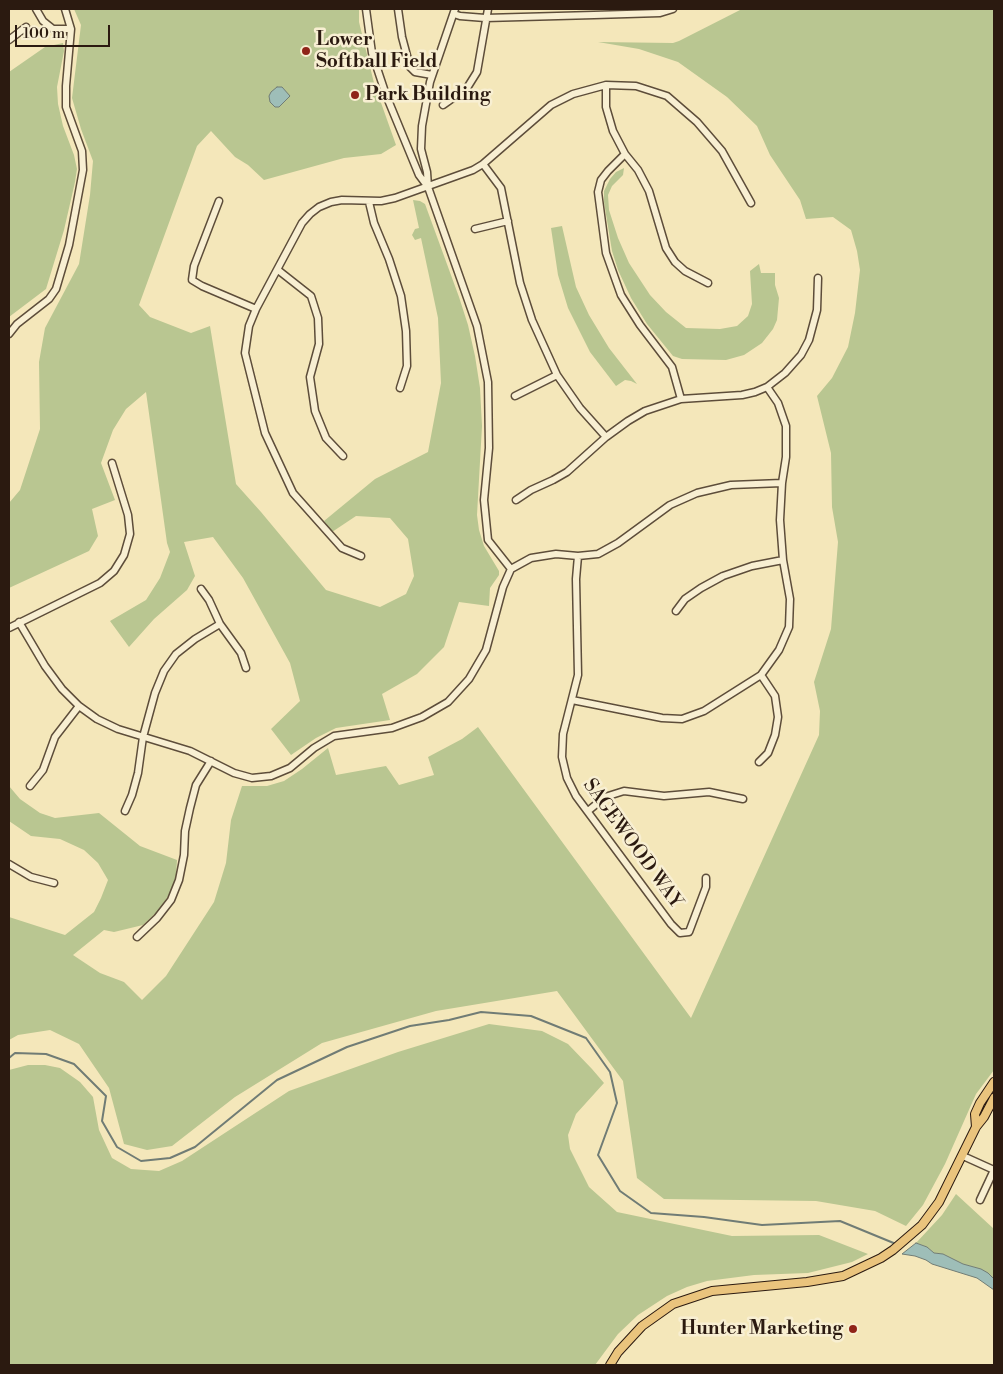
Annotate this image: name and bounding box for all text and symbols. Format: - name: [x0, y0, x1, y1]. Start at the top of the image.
- scale bar: [18, 15, 112, 47]
- text: 100 m: [23, 24, 65, 43]
- place label: Lower Softball Field: [316, 29, 438, 73]
- marker: Lower Softball Field: [300, 45, 312, 57]
- place label: Park Building: [365, 84, 490, 106]
- marker: Park Building: [349, 89, 361, 101]
- street label: SAGEWOOD WAY: [577, 775, 687, 913]
- place label: Hunter Marketing: [680, 1318, 843, 1340]
- marker: Hunter Marketing: [847, 1323, 859, 1335]

